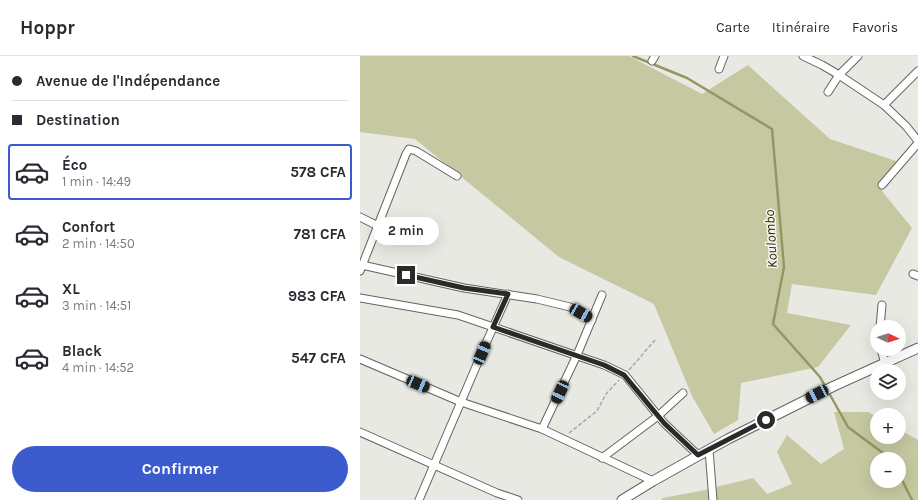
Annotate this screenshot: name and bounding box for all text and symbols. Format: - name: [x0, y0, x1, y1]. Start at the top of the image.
- text: Hoppr: [20, 17, 75, 39]
- text: Carte: [716, 19, 750, 36]
- text: Itinéraire: [772, 19, 830, 36]
- text: Favoris: [852, 19, 898, 36]
- text: Avenue de l'Indépendance: [36, 72, 220, 90]
- text: Destination: [36, 111, 120, 129]
- icon: car: [14, 154, 50, 190]
- text: Éco: [62, 156, 87, 174]
- text: 578 CFA: [290, 163, 346, 181]
- text: 1 min · 14:49: [62, 174, 131, 189]
- water label: Koulombo: [761, 209, 781, 269]
- icon: car: [14, 216, 50, 252]
- callout: 2 min: [373, 217, 439, 245]
- text: Confort: [62, 218, 115, 236]
- text: 2 min: [388, 223, 424, 238]
- text: 781 CFA: [294, 225, 346, 243]
- text: 2 min · 14:50: [62, 236, 135, 251]
- route end: [397, 266, 415, 284]
- icon: car: [14, 278, 50, 314]
- text: XL: [62, 280, 80, 298]
- text: 983 CFA: [288, 287, 346, 305]
- text: 3 min · 14:51: [62, 298, 131, 313]
- car: [568, 302, 594, 324]
- north arrow: [870, 320, 906, 356]
- map controls: [870, 320, 906, 488]
- icon: car: [14, 340, 50, 376]
- car: [472, 340, 492, 366]
- text: Black: [62, 342, 102, 360]
- text: 547 CFA: [291, 349, 346, 367]
- text: 4 min · 14:52: [62, 360, 134, 375]
- button: layers: [870, 364, 906, 400]
- car: [405, 374, 431, 394]
- car: [549, 379, 571, 405]
- car: [804, 383, 830, 405]
- button: +: [870, 408, 906, 444]
- route start: [757, 411, 775, 429]
- button: Confirmer: [12, 446, 348, 492]
- button: −: [870, 452, 906, 488]

